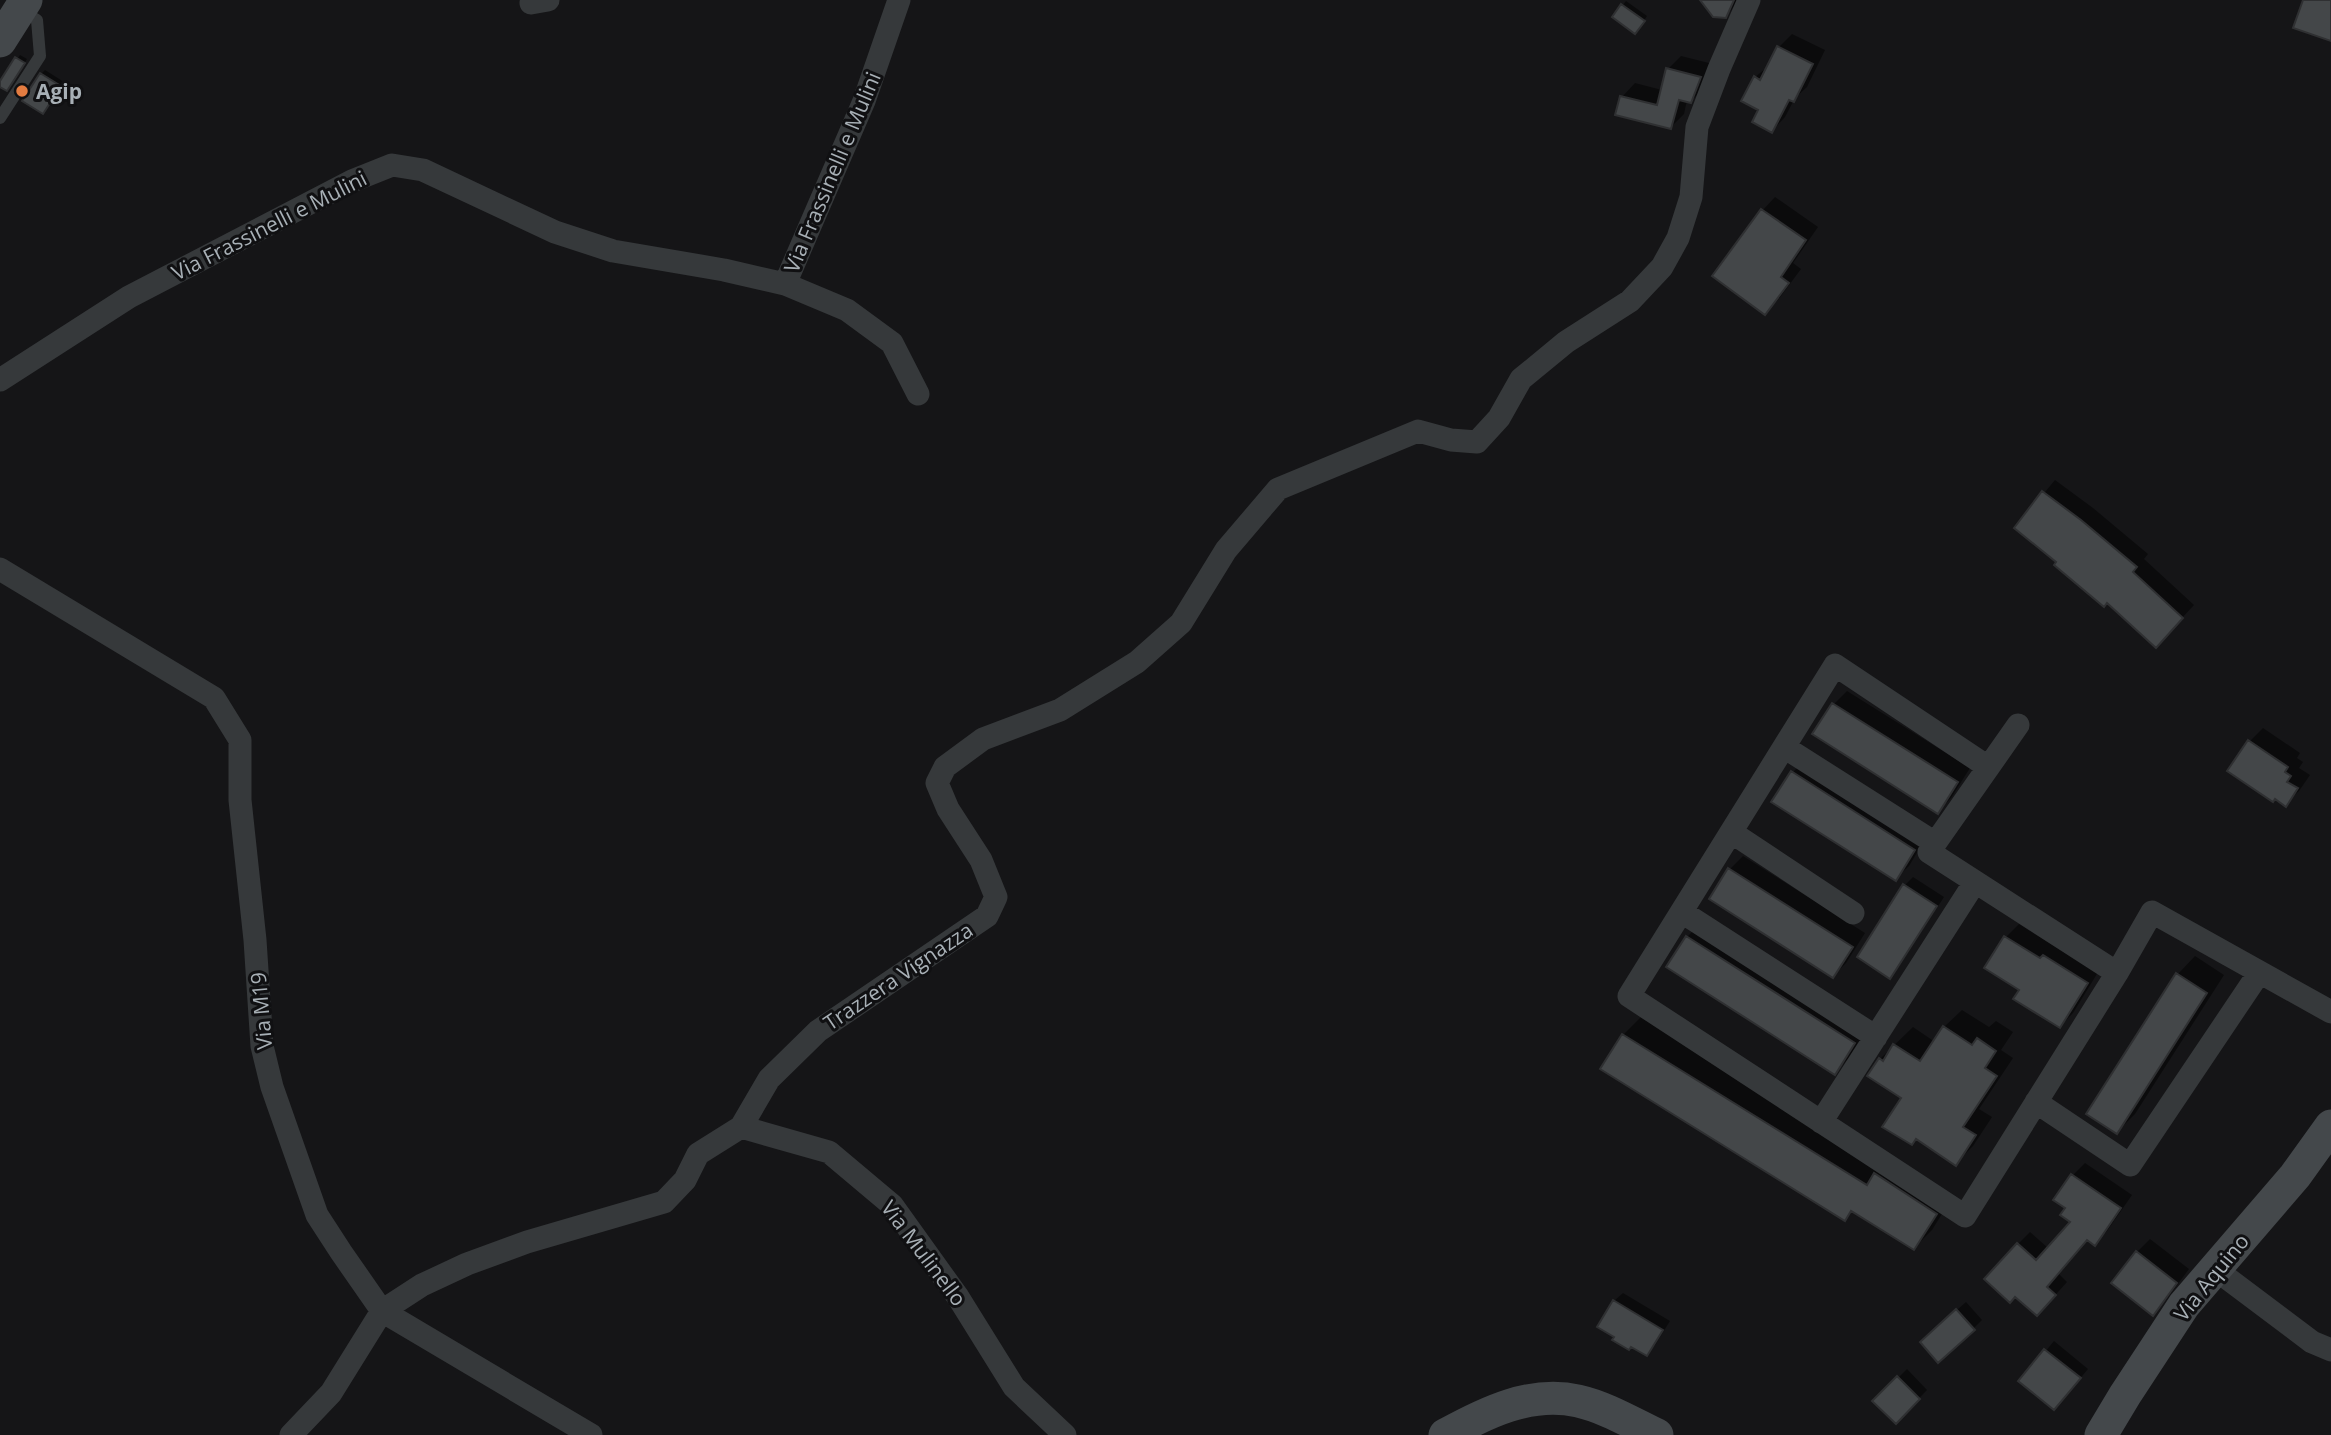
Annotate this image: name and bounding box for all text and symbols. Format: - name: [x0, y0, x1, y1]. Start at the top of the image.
- street label: Via Frassinelli e Mulini: [777, 67, 887, 277]
- place label: Agip: [36, 77, 82, 105]
- marker: Agip: [14, 83, 30, 99]
- street label: Via Frassinelli e Mulini: [167, 164, 371, 286]
- street label: Trazzera Vignazza: [818, 916, 978, 1036]
- street label: Via M19: [244, 971, 278, 1051]
- street label: Via Mulinello: [875, 1195, 973, 1311]
- street label: Via Aquino: [2167, 1227, 2255, 1327]

